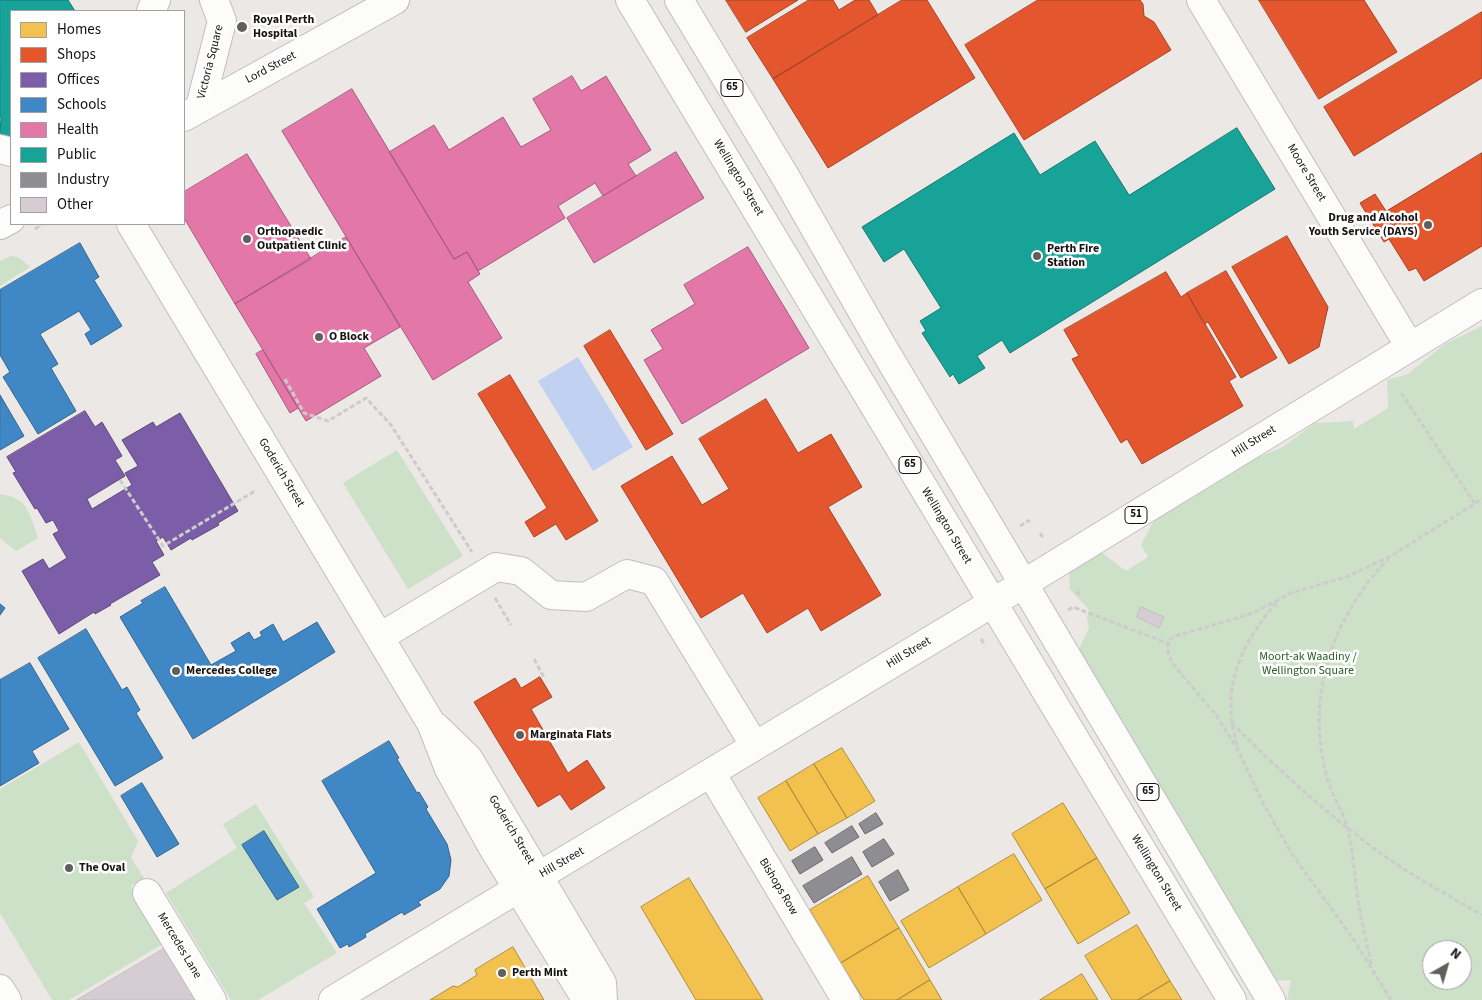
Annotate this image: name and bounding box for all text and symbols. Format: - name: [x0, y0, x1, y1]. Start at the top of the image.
- legend: [10, 10, 185, 225]
- place label: Royal Perth Hospital: [253, 13, 314, 41]
- text: Homes: [57, 19, 101, 40]
- marker: Royal Perth Hospital: [235, 20, 249, 34]
- street label: Victoria Square: [195, 23, 227, 101]
- text: Shops: [57, 44, 96, 65]
- street label: Lord Street: [243, 49, 299, 87]
- text: Offices: [57, 69, 100, 90]
- road number: 65: [721, 80, 743, 96]
- text: Schools: [57, 94, 106, 115]
- text: Health: [57, 119, 99, 140]
- street label: Wellington Street: [710, 137, 766, 219]
- street label: Moore Street: [1283, 142, 1329, 204]
- text: Public: [57, 144, 96, 165]
- text: Industry: [57, 169, 109, 190]
- text: Other: [57, 194, 93, 215]
- place label: Drug and Alcohol Youth Service (DAYS): [1309, 211, 1418, 239]
- marker: Drug and Alcohol Youth Service (DAYS): [1422, 219, 1434, 231]
- place label: Orthopaedic Outpatient Clinic: [257, 225, 347, 253]
- marker: Orthopaedic Outpatient Clinic: [241, 233, 253, 245]
- place label: Perth Fire Station: [1047, 242, 1099, 270]
- marker: Perth Fire Station: [1031, 250, 1043, 262]
- place label: O Block: [329, 330, 369, 344]
- marker: O Block: [313, 331, 325, 343]
- street label: Hill Street: [1229, 423, 1279, 461]
- street label: Goderich Street: [255, 436, 307, 510]
- road number: 65: [899, 456, 921, 474]
- street label: Wellington Street: [918, 485, 974, 567]
- road number: 51: [1125, 506, 1147, 524]
- street label: Hill Street: [884, 634, 934, 672]
- park label: Moort-ak Waadiny / Wellington Square: [1259, 650, 1357, 678]
- place label: Mercedes College: [186, 664, 277, 678]
- marker: Mercedes College: [170, 665, 182, 677]
- place label: Marginata Flats: [530, 728, 612, 742]
- marker: Marginata Flats: [514, 729, 526, 741]
- road number: 65: [1137, 784, 1159, 800]
- street label: Goderich Street: [485, 793, 537, 867]
- street label: Wellington Street: [1128, 832, 1184, 914]
- street label: Hill Street: [537, 844, 587, 882]
- street label: Bishops Row: [755, 856, 801, 918]
- place label: The Oval: [79, 861, 125, 875]
- marker: The Oval: [63, 862, 75, 874]
- street label: Mercedes Lane: [154, 910, 204, 982]
- north arrow: [1422, 940, 1472, 990]
- text: N: [1446, 943, 1465, 965]
- place label: Perth Mint: [512, 966, 568, 980]
- marker: Perth Mint: [496, 967, 508, 979]

